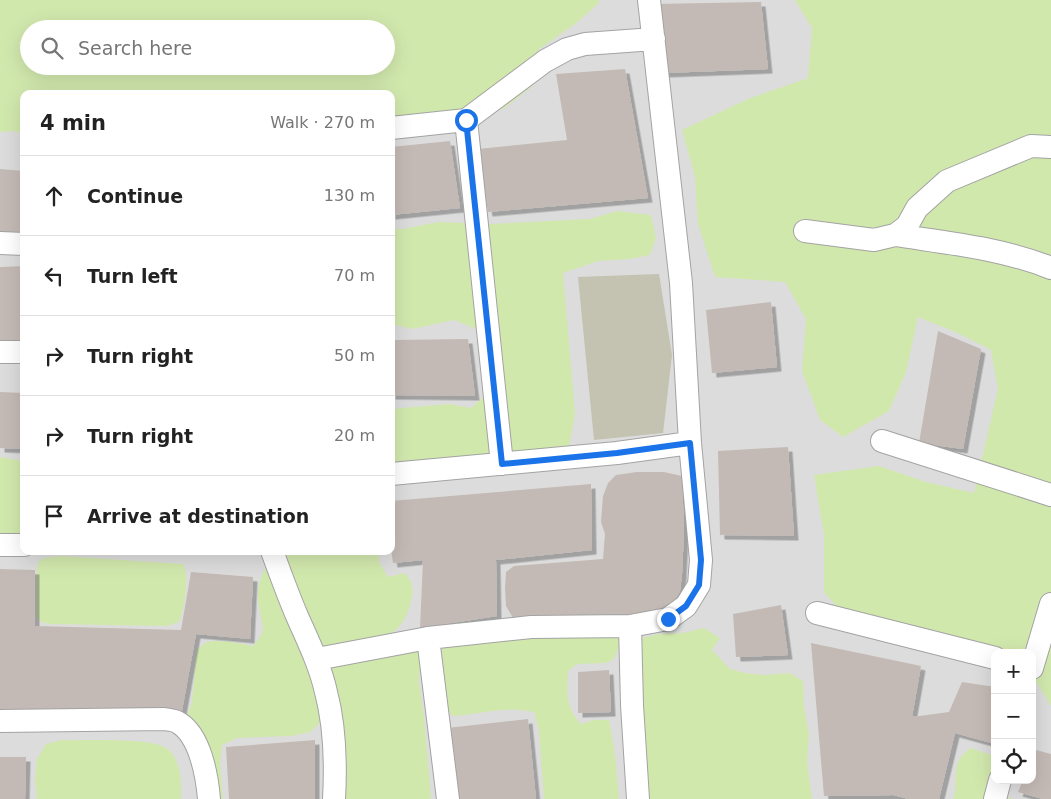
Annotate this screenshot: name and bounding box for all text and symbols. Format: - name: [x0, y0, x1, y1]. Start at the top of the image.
- search box: [20, 20, 395, 75]
- icon: search: [38, 34, 66, 62]
- text: Search here: [78, 37, 192, 59]
- route start: [455, 109, 478, 132]
- text: 4 min: [40, 111, 106, 135]
- text: Walk · 270 m: [270, 113, 375, 132]
- icon: ahead: [40, 182, 68, 210]
- text: Continue: [87, 185, 183, 207]
- text: 130 m: [324, 186, 375, 205]
- icon: left: [40, 262, 68, 290]
- text: Turn left: [87, 265, 178, 287]
- text: 70 m: [334, 266, 375, 285]
- icon: right: [40, 342, 68, 370]
- text: Turn right: [87, 345, 193, 367]
- text: 50 m: [334, 346, 375, 365]
- icon: right: [40, 422, 68, 450]
- text: Turn right: [87, 425, 193, 447]
- text: 20 m: [334, 426, 375, 445]
- icon: arrive: [40, 502, 68, 530]
- text: Arrive at destination: [87, 505, 309, 527]
- route end: [657, 608, 680, 631]
- map controls: [991, 649, 1036, 784]
- button: +: [991, 649, 1036, 694]
- button: −: [991, 694, 1036, 739]
- button: locate: [991, 739, 1036, 784]

